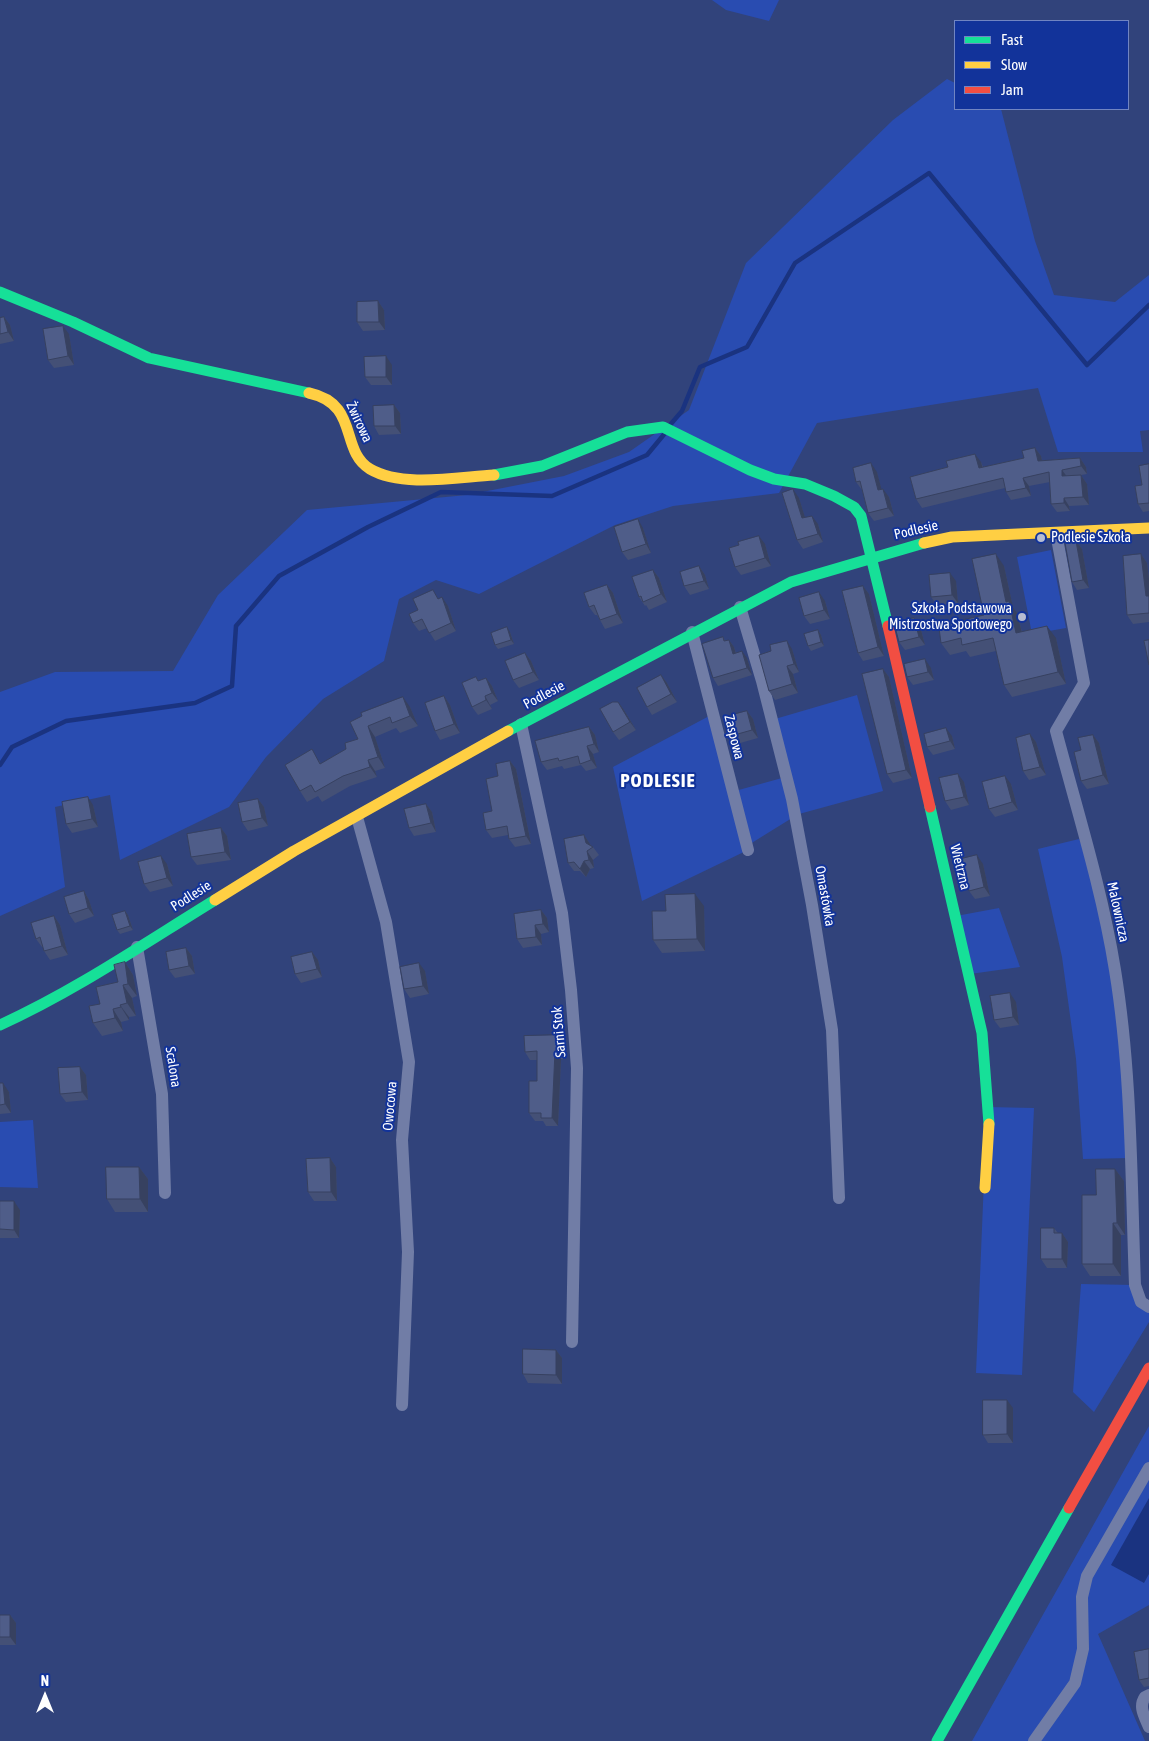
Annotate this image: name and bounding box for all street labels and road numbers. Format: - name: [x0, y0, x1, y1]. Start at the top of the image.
- street label: Żwirowa: [342, 399, 376, 445]
- street label: Podlesie: [892, 517, 940, 543]
- street label: Podlesie: [520, 677, 568, 713]
- street label: Zaspowa: [720, 713, 748, 761]
- street label: Wietrzna: [946, 843, 974, 891]
- street label: Omastówka: [811, 864, 839, 928]
- street label: Podlesie: [168, 877, 214, 915]
- street label: Malownicza: [1103, 880, 1133, 944]
- street label: Sarni Stok: [548, 1006, 570, 1058]
- street label: Scalona: [161, 1045, 185, 1089]
- street label: Owocowa: [379, 1081, 401, 1131]

